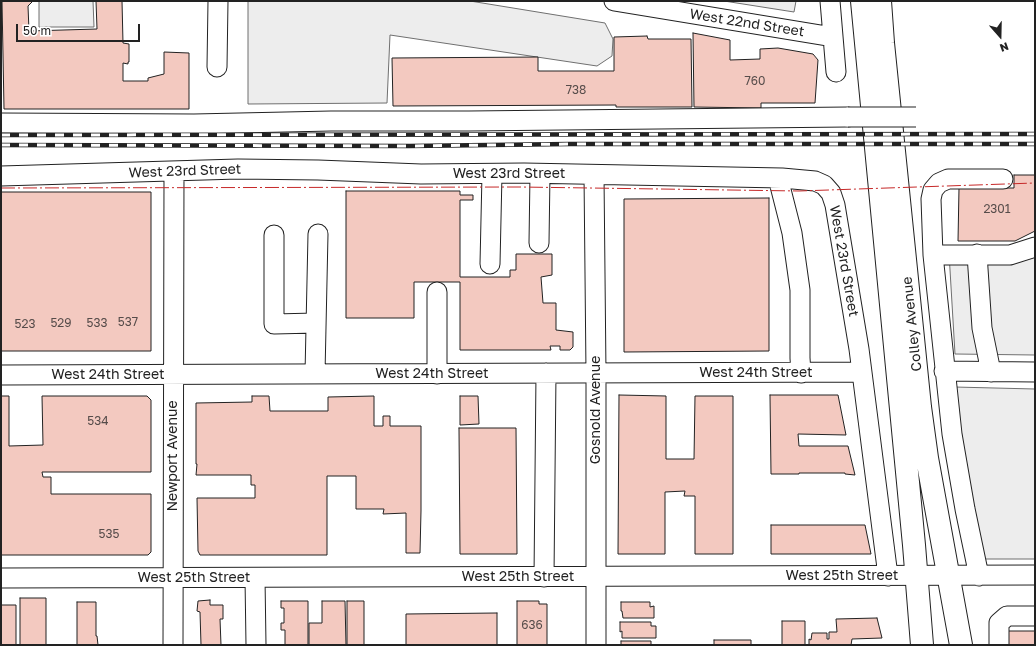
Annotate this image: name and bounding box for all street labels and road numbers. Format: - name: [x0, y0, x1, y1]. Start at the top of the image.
- street label: West 22nd Street: [688, 6, 806, 40]
- street label: West 23rd Street: [128, 161, 242, 181]
- street label: West 23rd Street: [453, 166, 565, 182]
- street label: West 23rd Street: [826, 204, 862, 318]
- street label: Colley Avenue: [899, 276, 925, 372]
- street label: Gosnold Avenue: [588, 356, 604, 464]
- street label: West 24th Street: [699, 365, 813, 381]
- street label: West 24th Street: [375, 366, 489, 382]
- street label: West 24th Street: [51, 367, 165, 383]
- street label: Newport Avenue: [165, 400, 181, 512]
- street label: West 25th Street: [786, 568, 898, 584]
- street label: West 25th Street: [462, 569, 574, 585]
- street label: West 25th Street: [138, 570, 250, 586]

